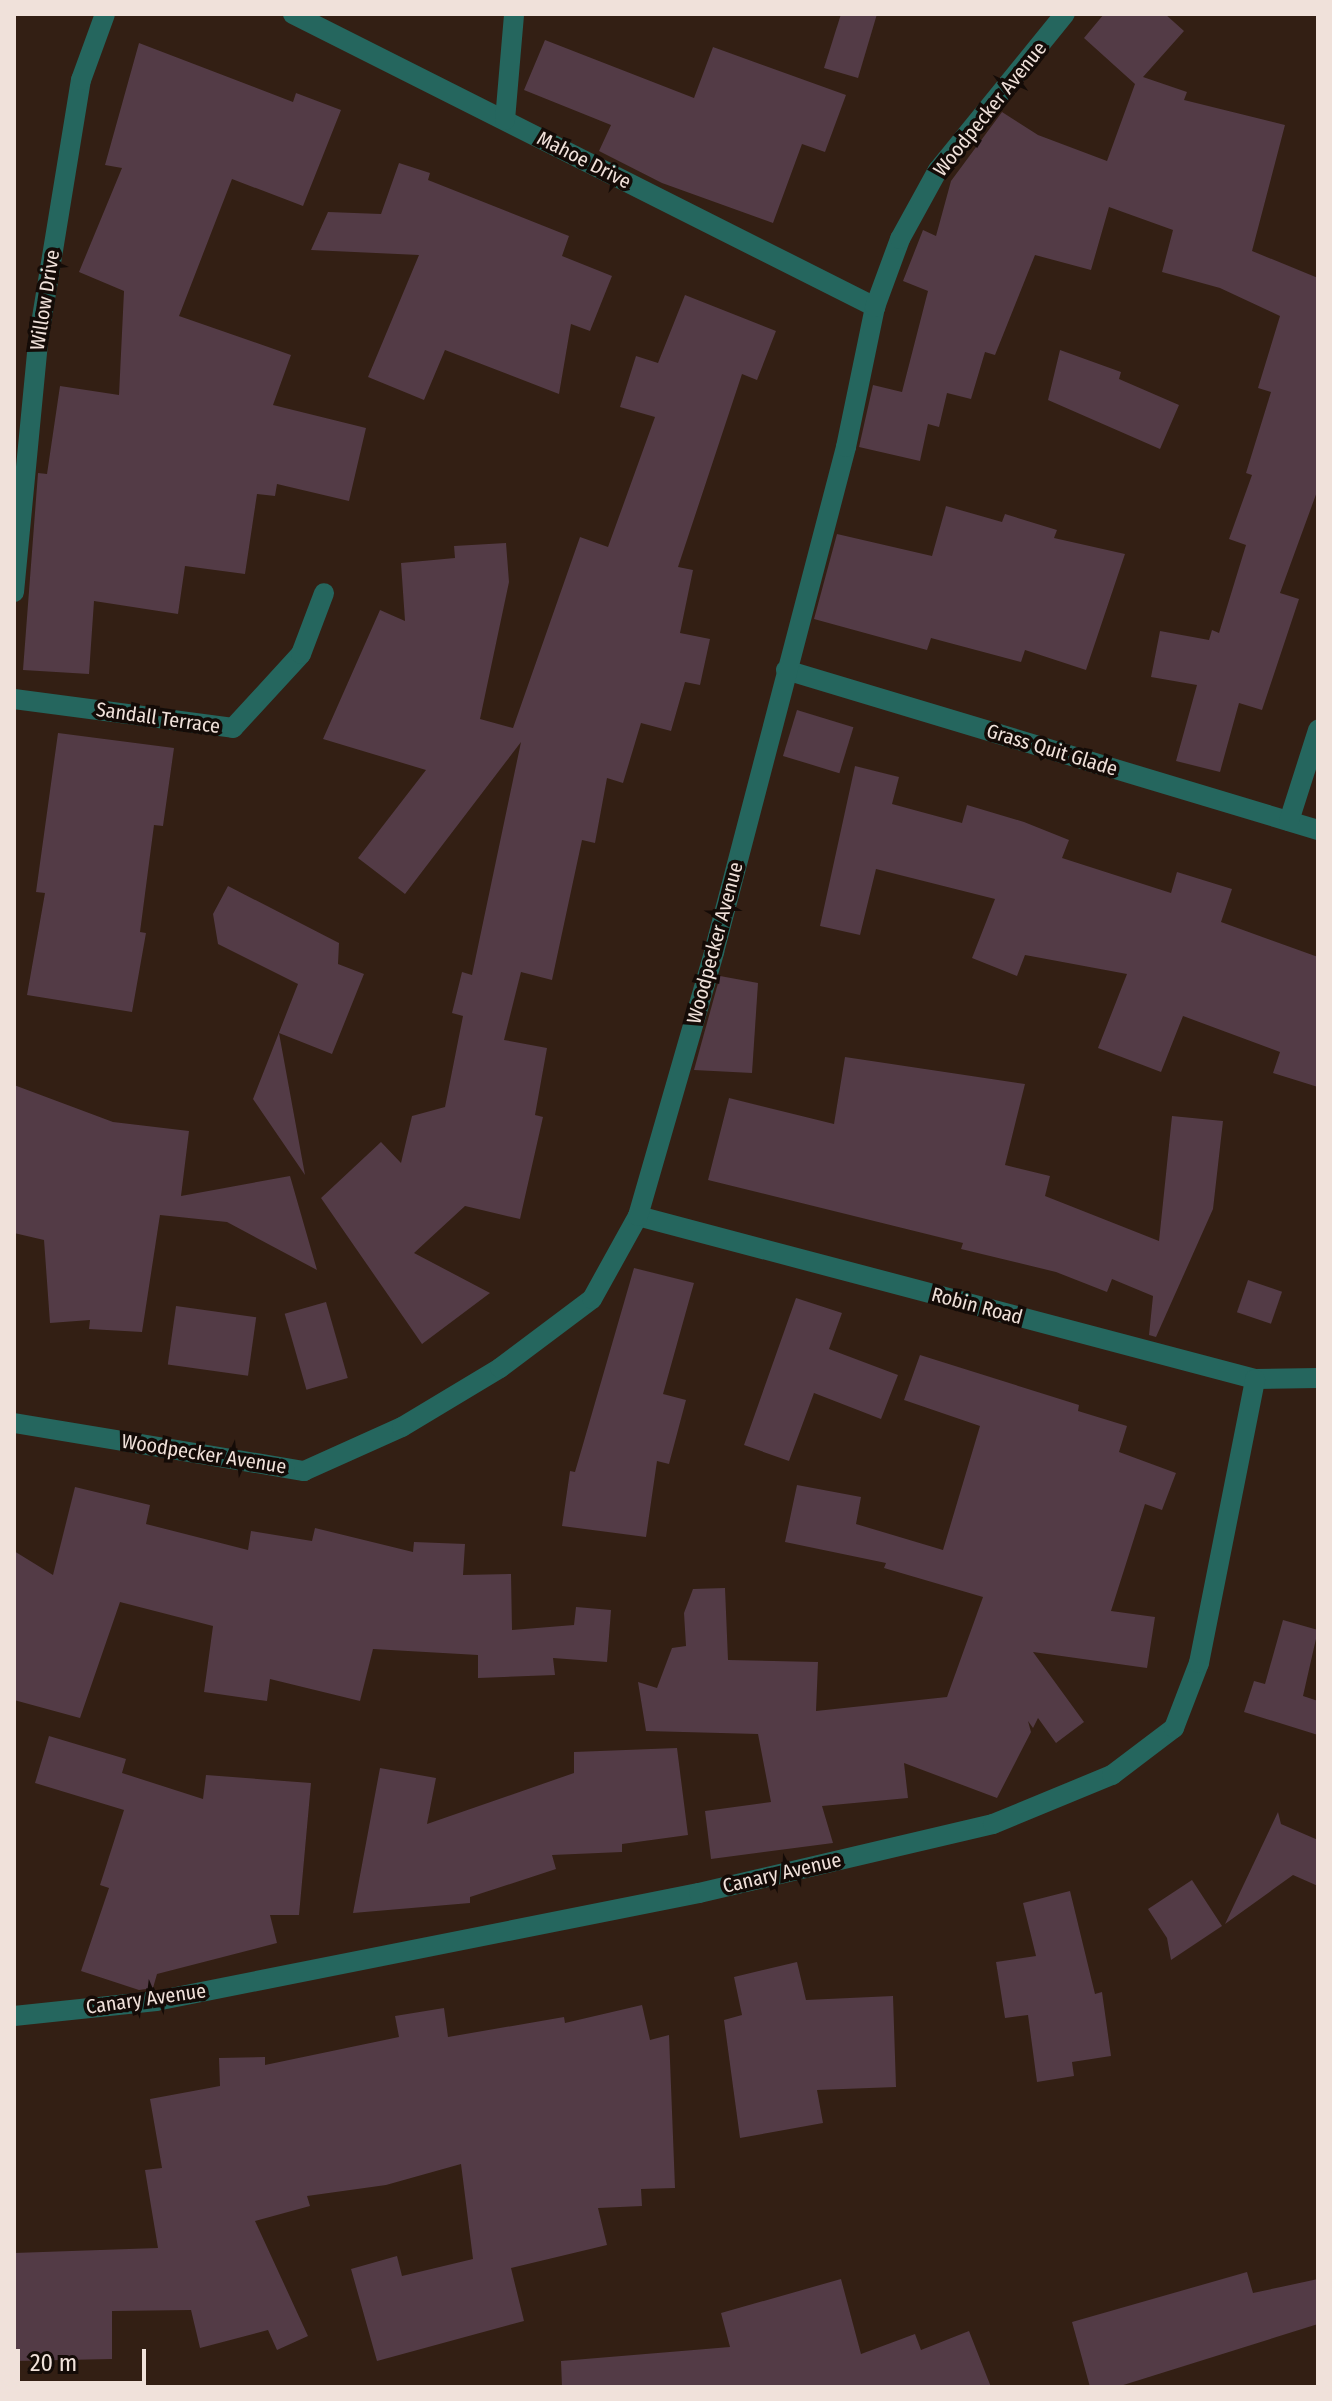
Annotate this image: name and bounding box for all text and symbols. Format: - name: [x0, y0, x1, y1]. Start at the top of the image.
- street label: Woodpecker Avenue: [928, 37, 1052, 181]
- street label: Mahoe Drive: [533, 126, 635, 194]
- street label: Willow Drive: [25, 248, 65, 352]
- street label: Sandall Terrace: [94, 697, 222, 739]
- street label: Grass Quit Glade: [984, 719, 1120, 781]
- street label: Woodpecker Avenue: [682, 860, 748, 1026]
- street label: Robin Road: [929, 1282, 1025, 1330]
- street label: Woodpecker Avenue: [120, 1429, 288, 1479]
- street label: Canary Avenue: [720, 1848, 844, 1898]
- street label: Canary Avenue: [85, 1979, 207, 2019]
- scale bar: [20, 2333, 150, 2383]
- text: 20 m: [30, 2349, 77, 2377]

